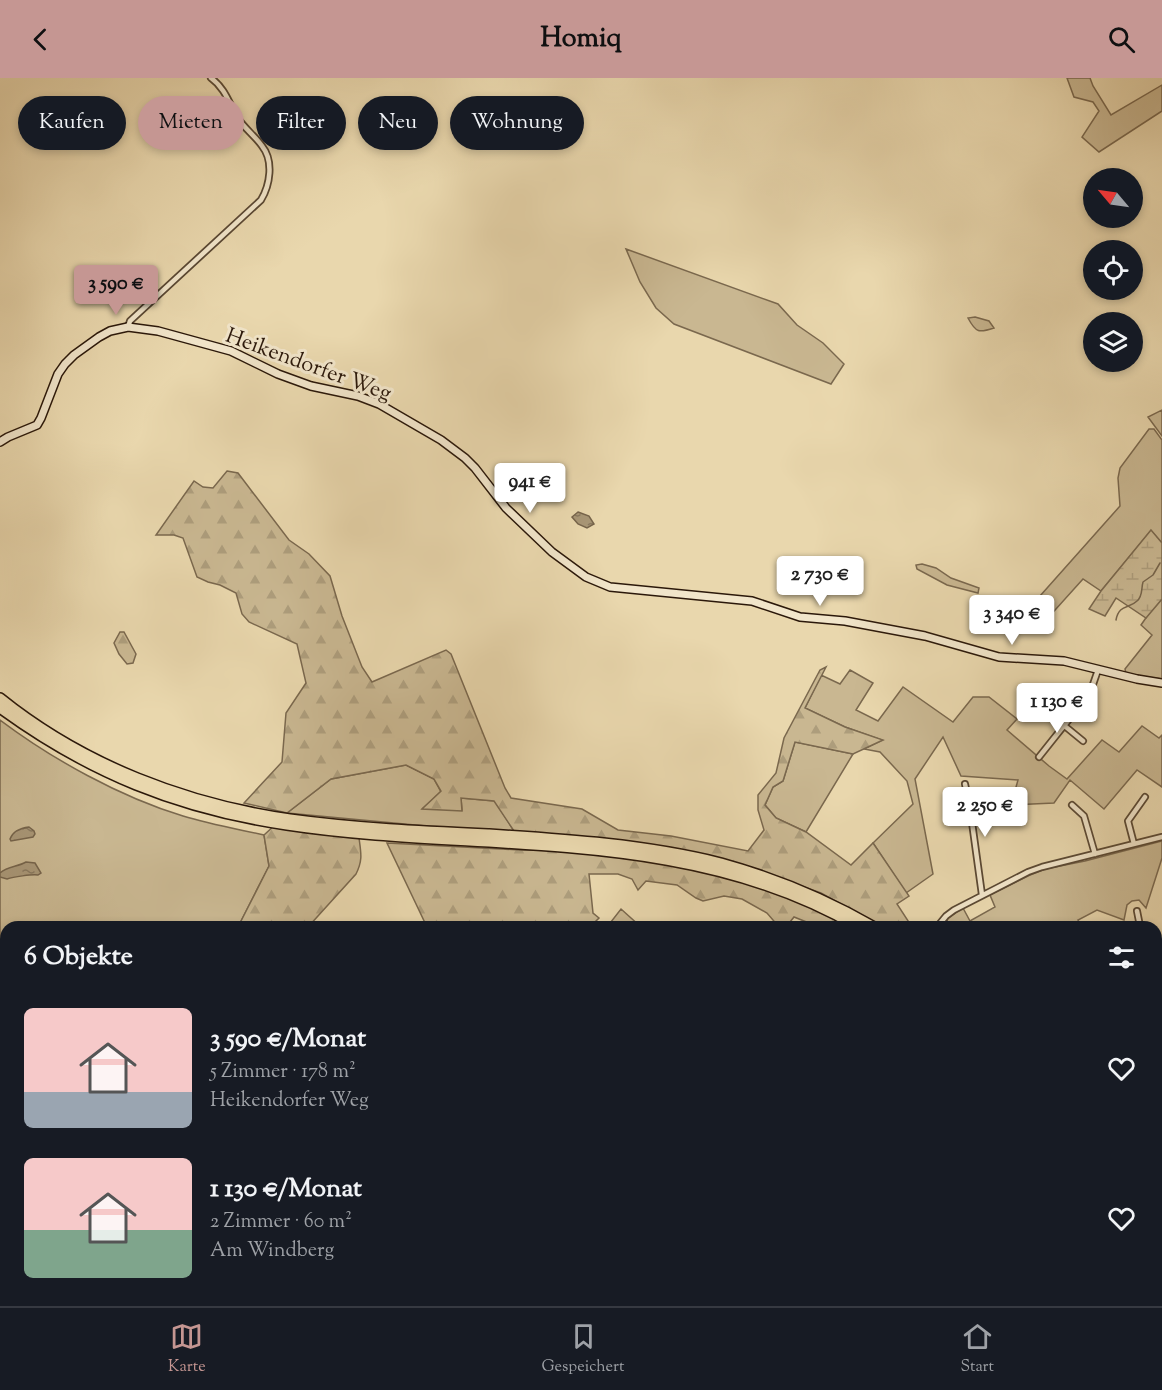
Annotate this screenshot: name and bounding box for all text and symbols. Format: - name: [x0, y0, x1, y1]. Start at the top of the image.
- text: Homiq: [540, 20, 622, 59]
- icon: back: [24, 23, 57, 56]
- icon: search: [1105, 23, 1138, 56]
- chip: Kaufen: [18, 96, 126, 150]
- chip: Mieten: [138, 96, 244, 150]
- chip: Filter: [256, 96, 346, 150]
- chip: Neu: [358, 96, 438, 150]
- chip: Wohnung: [450, 96, 584, 150]
- north arrow: [1083, 168, 1143, 228]
- map controls: [1083, 168, 1143, 372]
- button: locate: [1083, 240, 1143, 300]
- pin: 3 590 €: [61, 265, 171, 316]
- text: 3 590 €: [88, 270, 144, 299]
- button: layers: [1083, 312, 1143, 372]
- street label: Heikendorfer Weg: [220, 321, 396, 411]
- pin: 941 €: [488, 463, 572, 514]
- text: 941 €: [508, 468, 552, 497]
- pin: 2 730 €: [765, 556, 875, 607]
- text: 2 730 €: [791, 561, 849, 590]
- pin: 3 340 €: [957, 595, 1067, 646]
- text: 3 340 €: [983, 600, 1041, 629]
- pin: 1 130 €: [1002, 683, 1112, 734]
- text: 1 130 €: [1031, 688, 1083, 717]
- pin: 2 250 €: [930, 787, 1040, 838]
- text: 2 250 €: [957, 792, 1013, 821]
- text: 6 Objekte: [24, 939, 133, 976]
- icon: filters: [1105, 941, 1138, 974]
- text: 3 590 €/Monat: [210, 1021, 366, 1058]
- icon: home: [72, 1032, 144, 1104]
- icon: heart: [1105, 1052, 1138, 1085]
- text: 5 Zimmer · 178 m²: [210, 1058, 356, 1087]
- text: Heikendorfer Weg: [210, 1087, 369, 1116]
- text: 1 130 €/Monat: [210, 1171, 362, 1208]
- icon: home: [72, 1182, 144, 1254]
- icon: heart: [1105, 1202, 1138, 1235]
- text: 2 Zimmer · 60 m²: [210, 1208, 352, 1237]
- text: Am Windberg: [210, 1237, 334, 1266]
- tab: Karte: [168, 1320, 206, 1379]
- tab: Gespeichert: [542, 1320, 624, 1379]
- tab: Start: [960, 1320, 994, 1379]

